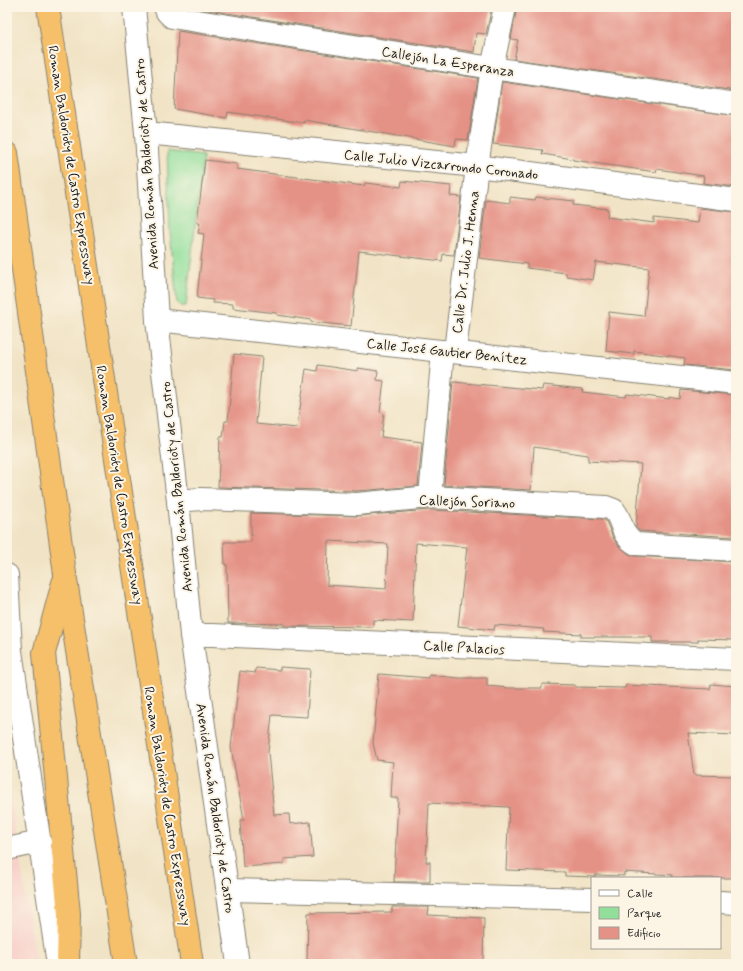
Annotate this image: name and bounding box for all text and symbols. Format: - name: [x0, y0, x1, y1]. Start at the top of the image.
- street label: Callejón La Esperanza: [380, 43, 516, 81]
- street label: Roman Baldorioty de Castro Expressway: [43, 44, 99, 286]
- street label: Avenida Román Baldorioty de Castro: [131, 58, 163, 270]
- street label: Calle Julio Vizcarrondo Coronado: [343, 146, 539, 184]
- street label: Calle Dr. Julio J. Henna: [448, 189, 484, 335]
- street label: Calle José Gautier Benítez: [366, 335, 529, 369]
- street label: Roman Baldorioty de Castro Expressway: [91, 364, 147, 606]
- street label: Avenida Román Baldorioty de Castro: [157, 381, 197, 593]
- street label: Callejón Soriano: [419, 491, 515, 513]
- street label: Calle Palacios: [423, 637, 505, 659]
- street label: Roman Baldorioty de Castro Expressway: [139, 685, 195, 927]
- street label: Avenida Román Baldorioty de Castro: [191, 702, 239, 914]
- legend: [591, 877, 721, 949]
- text: Calle: [627, 886, 653, 902]
- text: Parque: [627, 906, 662, 922]
- text: Edificio: [627, 926, 661, 942]

